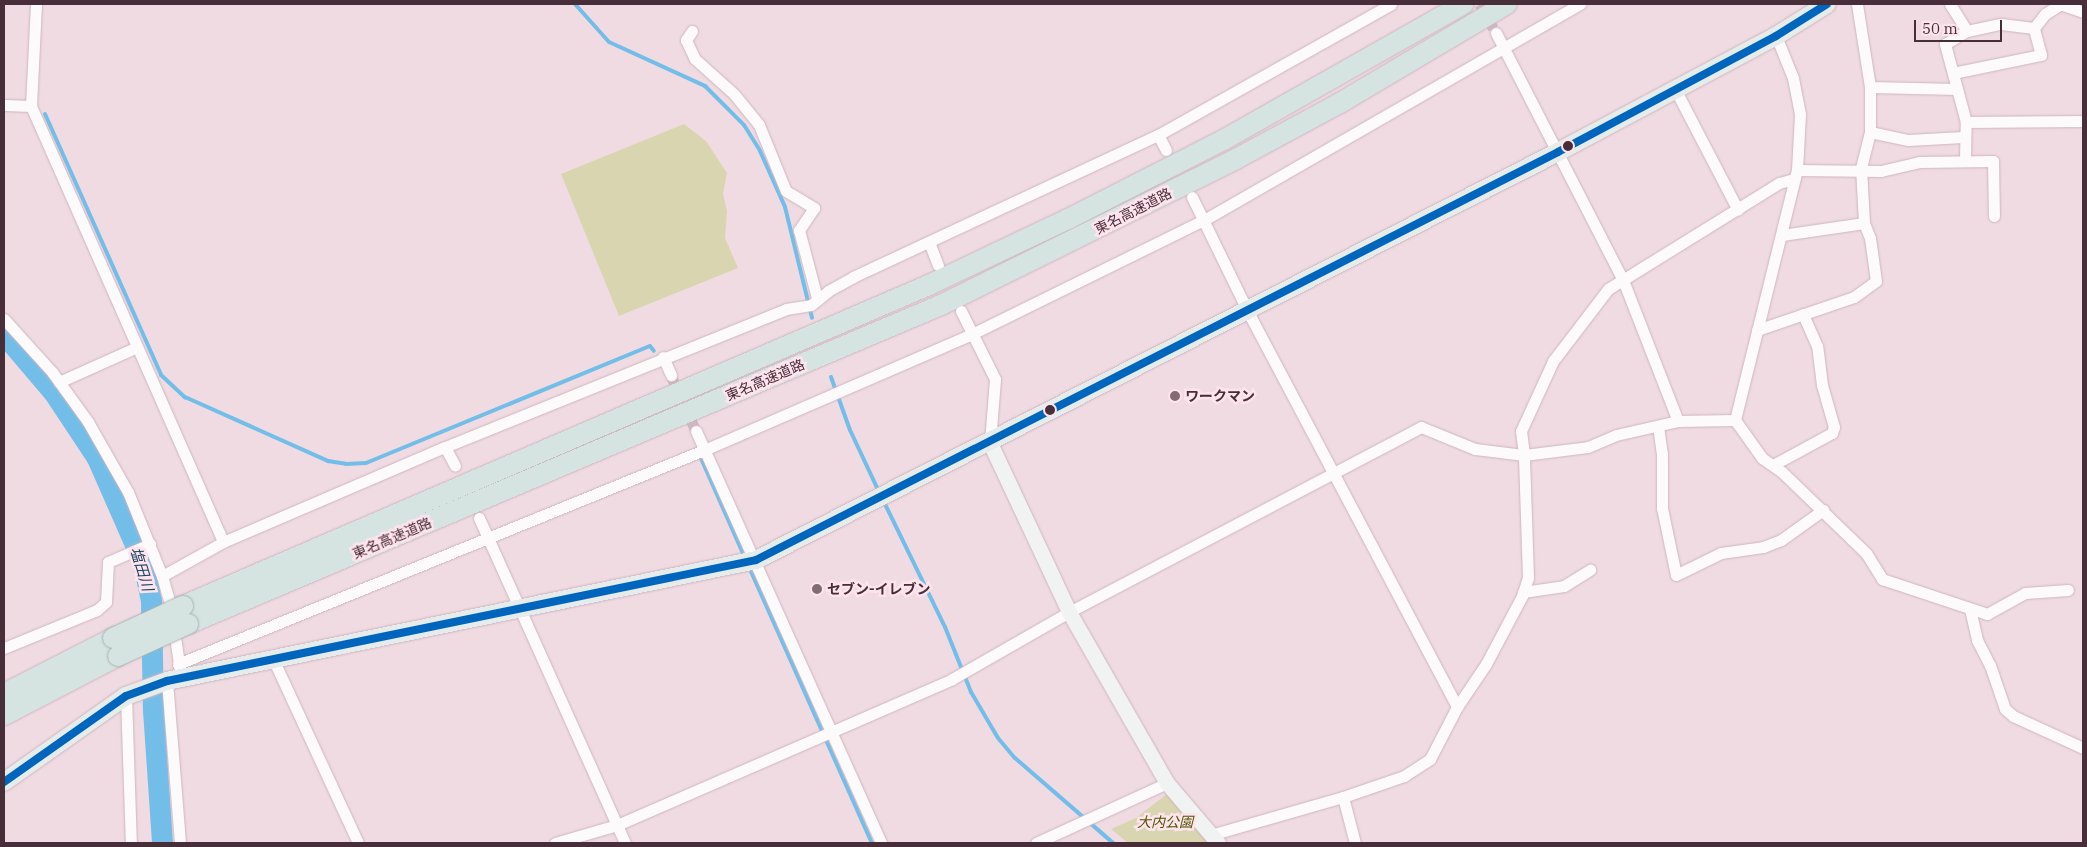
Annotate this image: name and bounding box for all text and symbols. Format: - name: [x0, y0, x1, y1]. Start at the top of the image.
- scale bar: [1917, 10, 2004, 42]
- text: 50 m: [1922, 19, 1958, 38]
- unlabelled marker: [1563, 141, 1573, 151]
- street label: 東名高速道路: [1092, 184, 1174, 238]
- street label: 東名高速道路: [723, 356, 807, 404]
- place label: ワークマン: [1185, 388, 1255, 404]
- marker: ワークマン: [1169, 390, 1181, 402]
- unlabelled marker: [1045, 405, 1055, 415]
- street label: 東名高速道路: [350, 514, 434, 562]
- water label: 塩田川: [127, 545, 157, 593]
- place label: セブン-イレブン: [827, 581, 931, 597]
- marker: セブン-イレブン: [811, 583, 823, 595]
- park label: 大内公園: [1137, 814, 1193, 830]

